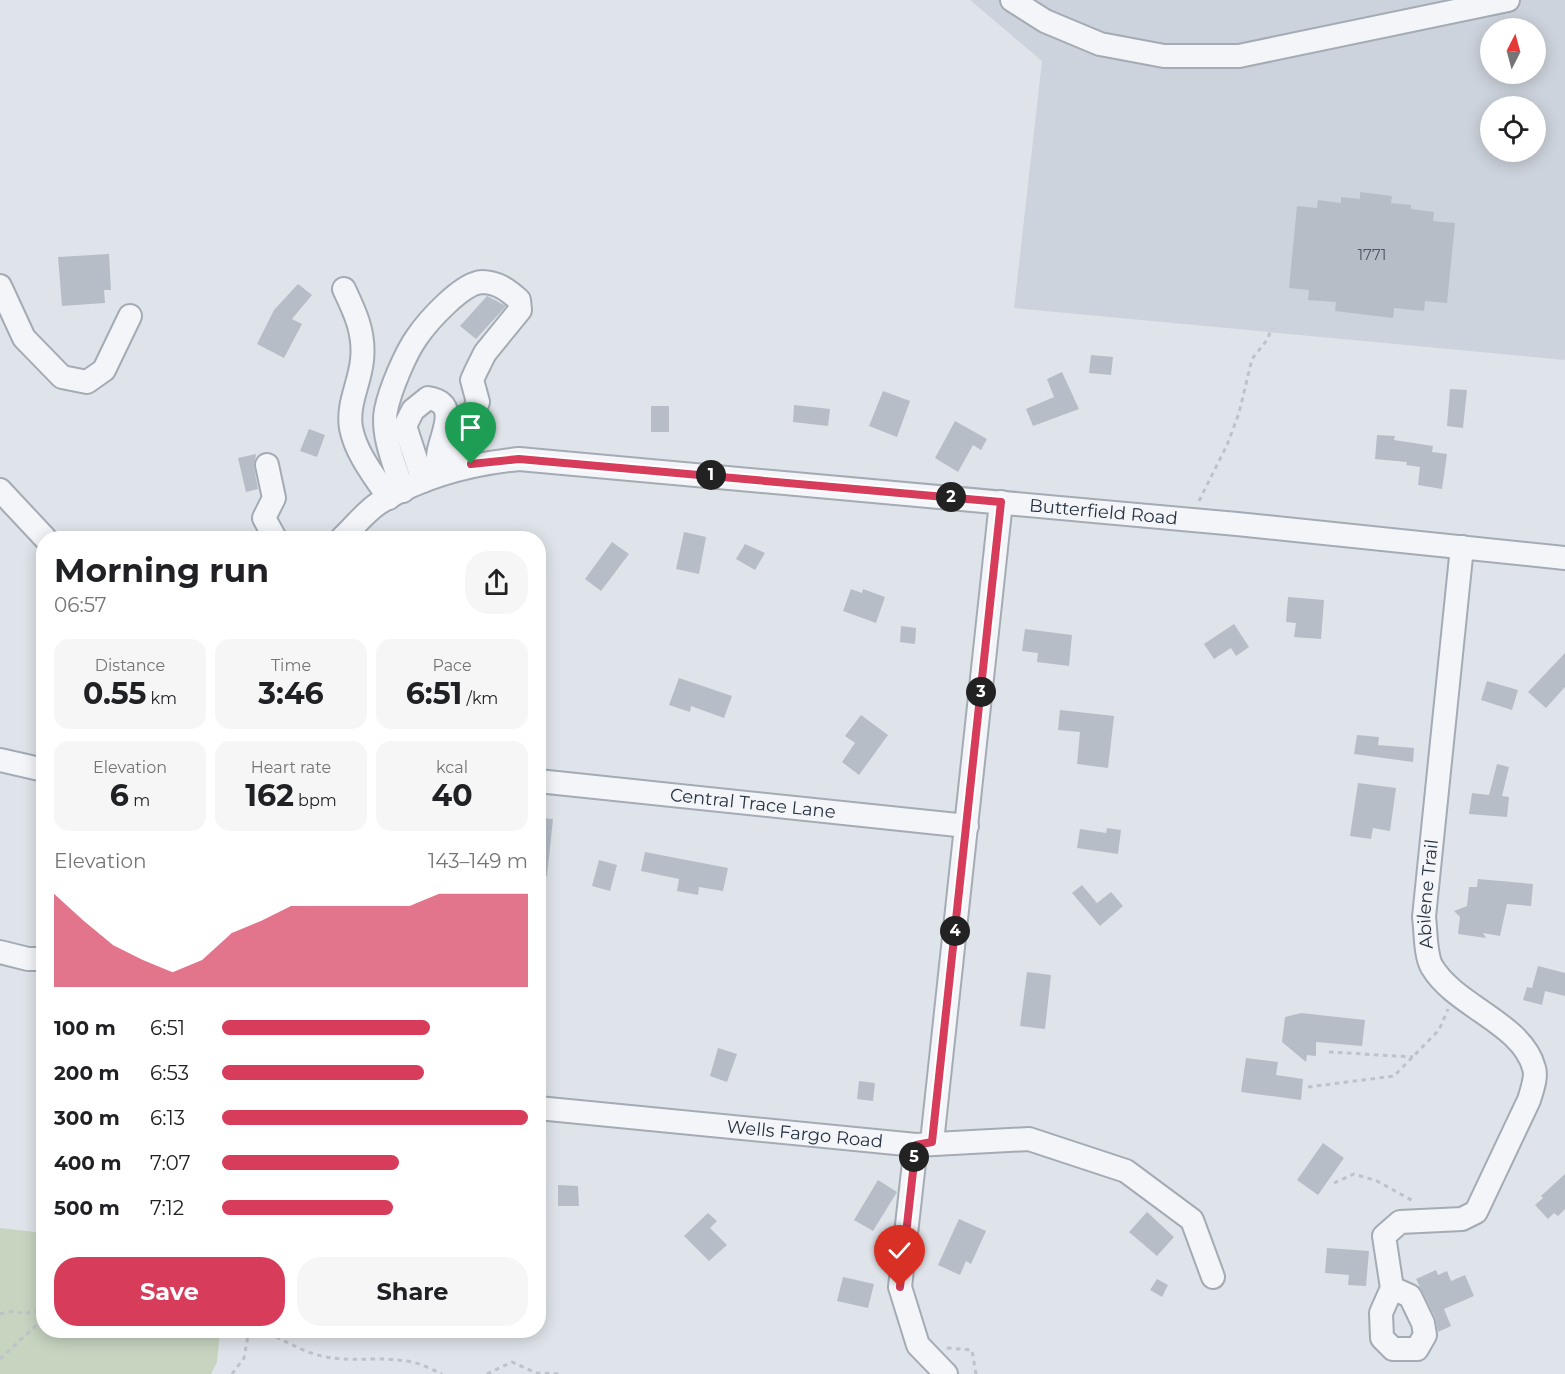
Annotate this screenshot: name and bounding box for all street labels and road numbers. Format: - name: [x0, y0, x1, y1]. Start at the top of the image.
- street label: Butterfield Road: [1028, 494, 1179, 530]
- street label: Central Trace Lane: [669, 784, 837, 823]
- street label: Abilene Trail: [1413, 838, 1443, 950]
- street label: Wells Fargo Road: [725, 1116, 884, 1153]

